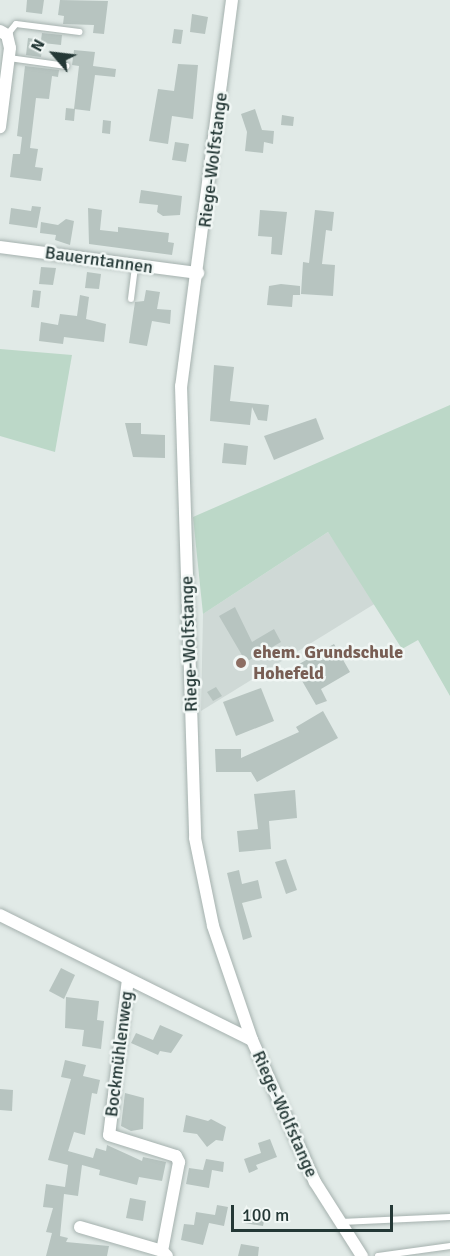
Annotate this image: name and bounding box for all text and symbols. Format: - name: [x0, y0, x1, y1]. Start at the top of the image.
- north arrow: [24, 24, 84, 84]
- text: N: [27, 36, 50, 55]
- street label: Riege-Wolfstange: [194, 91, 232, 229]
- street label: Bauerntannen: [43, 242, 155, 278]
- street label: Riege-Wolfstange: [176, 576, 202, 712]
- place label: ehem. Grundschule Hohefeld: [253, 642, 403, 684]
- marker: ehem. Grundschule Hohefeld: [234, 656, 248, 670]
- street label: Bockmühlenweg: [101, 990, 137, 1118]
- street label: Riege-Wolfstange: [247, 1047, 323, 1181]
- scale bar: [234, 1193, 396, 1231]
- text: 100 m: [242, 1204, 289, 1226]

